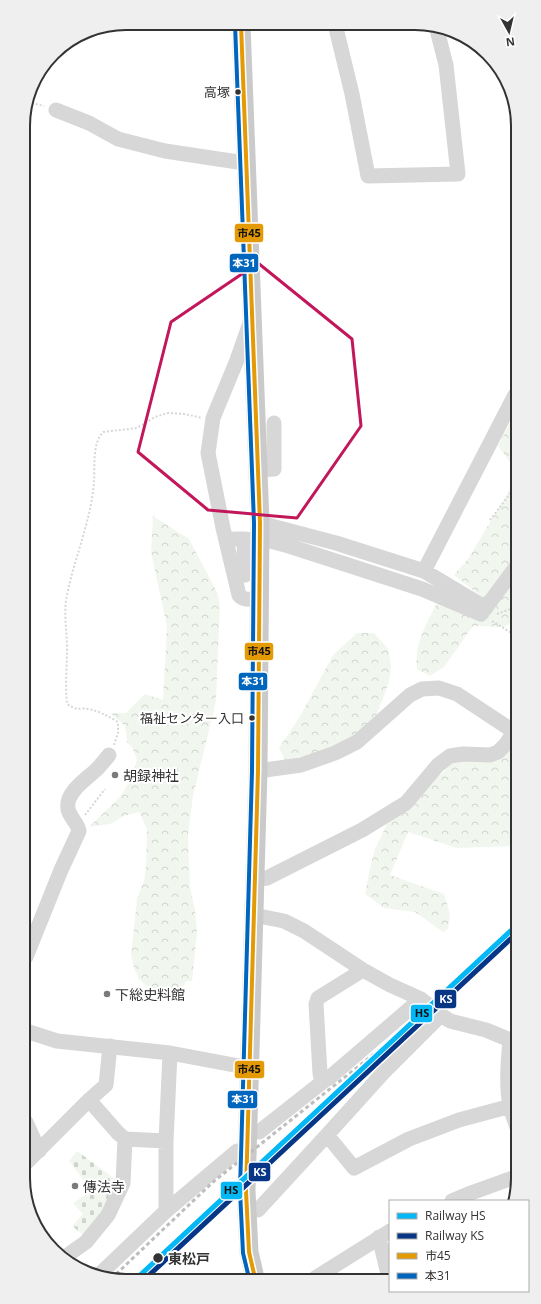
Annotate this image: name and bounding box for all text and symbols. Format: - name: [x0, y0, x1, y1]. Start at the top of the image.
- north arrow: [489, 12, 529, 52]
- text: N: [505, 34, 516, 50]
- place label: 高塚: [204, 83, 230, 101]
- marker: 高塚: [233, 87, 243, 97]
- line badge: 市45: [234, 223, 264, 243]
- text: 市45: [237, 225, 261, 240]
- line badge: 本31: [229, 253, 259, 273]
- text: 本31: [232, 255, 256, 270]
- line badge: 市45: [244, 642, 274, 661]
- text: 市45: [247, 643, 271, 658]
- line badge: 本31: [238, 672, 268, 691]
- text: 本31: [241, 673, 265, 688]
- place label: 福祉センター入口: [140, 709, 244, 727]
- marker: 福祉センター入口: [247, 713, 257, 723]
- place label: 胡録神社: [123, 766, 179, 785]
- marker: 胡録神社: [110, 770, 120, 780]
- place label: 下総史料館: [115, 985, 185, 1004]
- marker: 下総史料館: [102, 989, 112, 999]
- line badge: KS: [434, 989, 457, 1009]
- text: KS: [439, 991, 453, 1006]
- line badge: HS: [410, 1004, 433, 1023]
- text: HS: [415, 1005, 429, 1020]
- line badge: 市45: [234, 1060, 265, 1079]
- text: 市45: [237, 1061, 261, 1076]
- line badge: 本31: [227, 1090, 258, 1109]
- text: 本31: [231, 1091, 255, 1106]
- line badge: KS: [248, 1162, 271, 1182]
- text: KS: [253, 1164, 267, 1179]
- place label: 傳法寺: [83, 1177, 125, 1196]
- marker: 傳法寺: [70, 1181, 80, 1191]
- line badge: HS: [220, 1181, 243, 1200]
- text: HS: [224, 1182, 238, 1197]
- legend: [389, 1200, 529, 1292]
- text: Railway HS: [425, 1207, 486, 1224]
- text: Railway KS: [425, 1227, 484, 1244]
- text: 市45: [425, 1247, 451, 1264]
- place label: 東松戸: [168, 1249, 210, 1268]
- marker: 東松戸: [151, 1251, 165, 1265]
- text: 本31: [425, 1267, 451, 1284]

